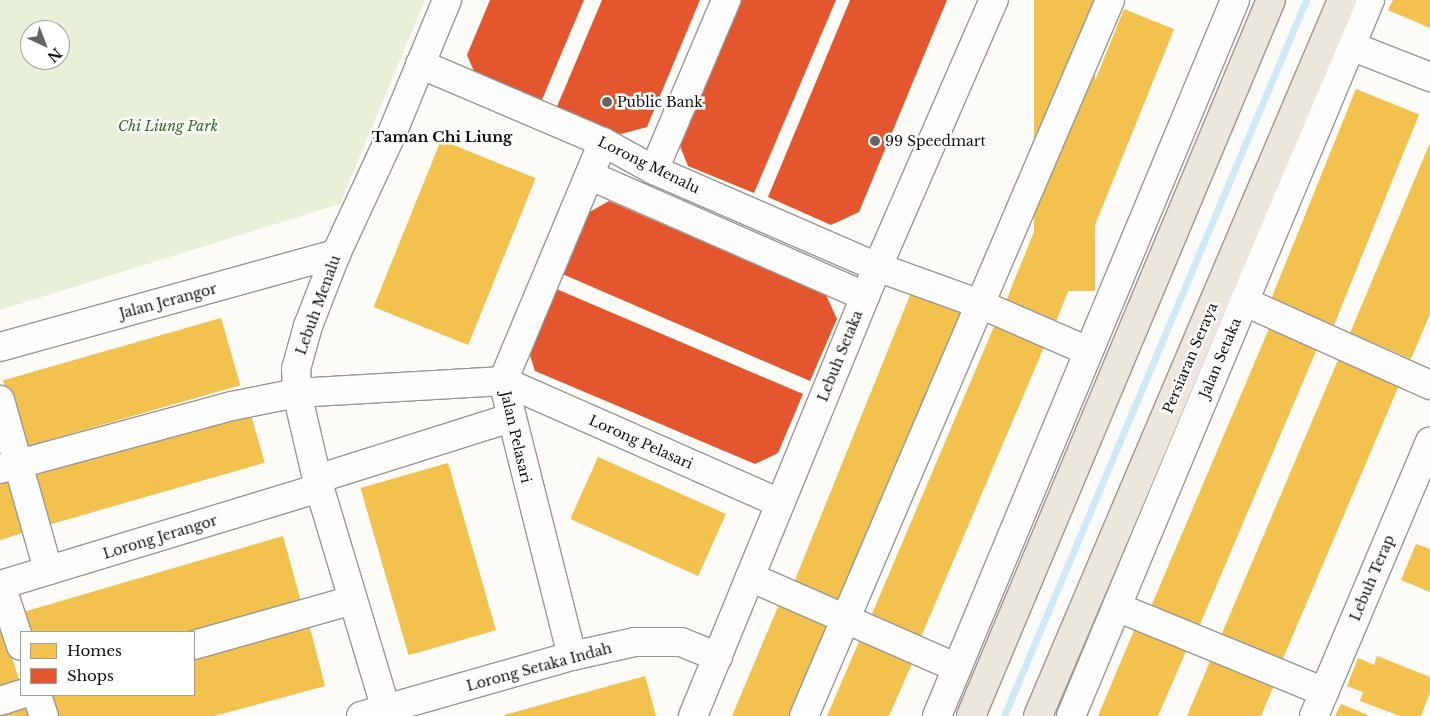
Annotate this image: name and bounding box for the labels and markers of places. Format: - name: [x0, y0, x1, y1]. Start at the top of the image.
- place label: Public Bank: [617, 94, 703, 110]
- marker: Public Bank: [601, 96, 613, 108]
- place label: 99 Speedmart: [885, 133, 986, 149]
- marker: 99 Speedmart: [869, 135, 881, 147]

